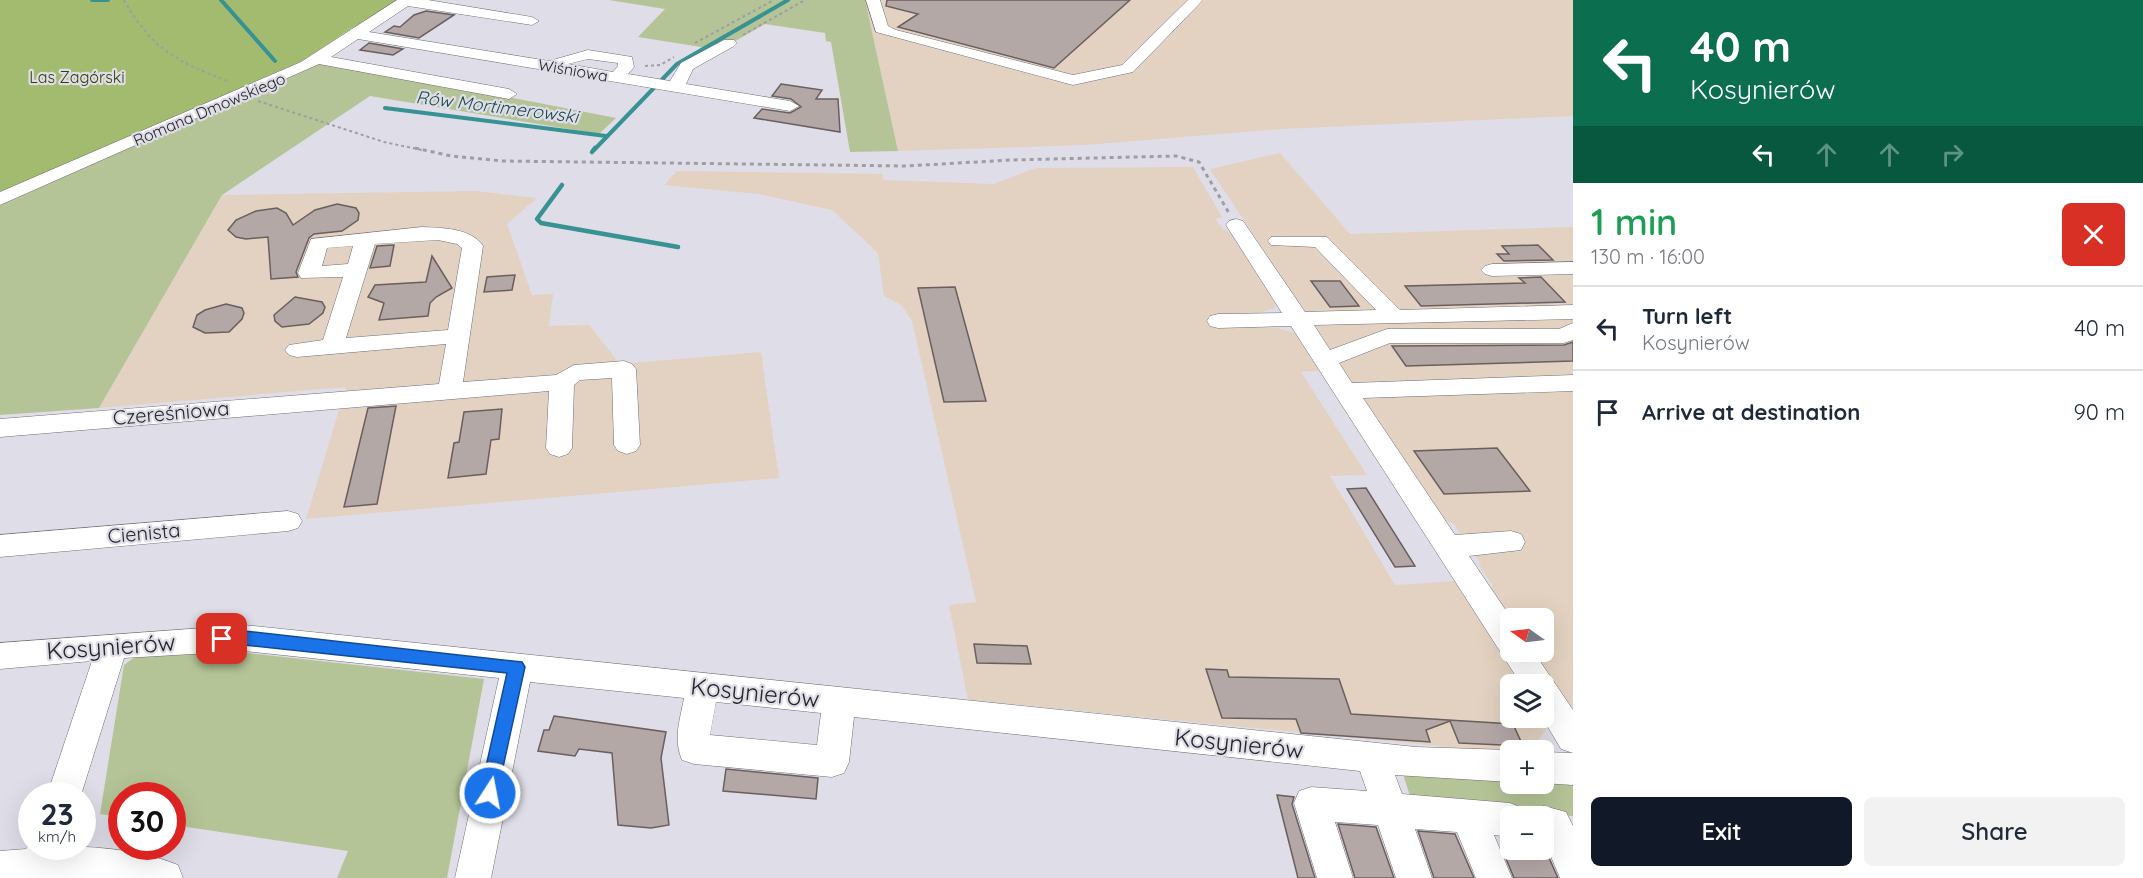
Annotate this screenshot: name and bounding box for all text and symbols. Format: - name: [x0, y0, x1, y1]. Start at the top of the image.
- text: 40 m: [1690, 20, 1791, 73]
- icon: left: [1591, 24, 1669, 102]
- street label: Wiśniowa: [537, 54, 609, 86]
- park label: Las Zagórski: [29, 67, 125, 87]
- street label: Romana Dmowskiego: [130, 68, 288, 150]
- text: Kosynierów: [1690, 72, 1836, 106]
- water label: Rów Mortimerowski: [415, 85, 582, 128]
- icon: left: [1747, 138, 1780, 171]
- icon: ahead: [1810, 138, 1843, 171]
- icon: ahead: [1873, 138, 1906, 171]
- icon: right: [1936, 138, 1969, 171]
- text: 1 min: [1591, 199, 1677, 244]
- button: close: [2062, 203, 2125, 266]
- text: 130 m · 16:00: [1591, 244, 1705, 269]
- text: Turn left: [1642, 302, 1732, 330]
- icon: left: [1591, 312, 1624, 345]
- text: 40 m: [2074, 314, 2125, 342]
- text: Kosynierów: [1642, 330, 1750, 355]
- street label: Czereśniowa: [112, 395, 230, 430]
- icon: arrive: [1591, 396, 1624, 429]
- text: Arrive at destination: [1642, 398, 1860, 426]
- text: 90 m: [2074, 398, 2125, 426]
- street label: Cienista: [107, 517, 181, 548]
- north arrow: [1500, 608, 1554, 662]
- map controls: [1500, 608, 1554, 860]
- pin: [196, 613, 247, 664]
- icon: arrive: [205, 622, 238, 655]
- street label: Kosynierów: [45, 627, 177, 665]
- street label: Kosynierów: [689, 670, 821, 714]
- button: layers: [1500, 674, 1554, 728]
- street label: Kosynierów: [1173, 721, 1305, 765]
- button: +: [1500, 740, 1554, 794]
- position arrow: [458, 761, 522, 825]
- speed limit sign: 30: [108, 782, 186, 860]
- text: 23: [40, 795, 74, 833]
- button: Exit: [1591, 797, 1852, 866]
- button: Share: [1864, 797, 2125, 866]
- button: −: [1500, 806, 1554, 860]
- text: km/h: [38, 827, 76, 846]

